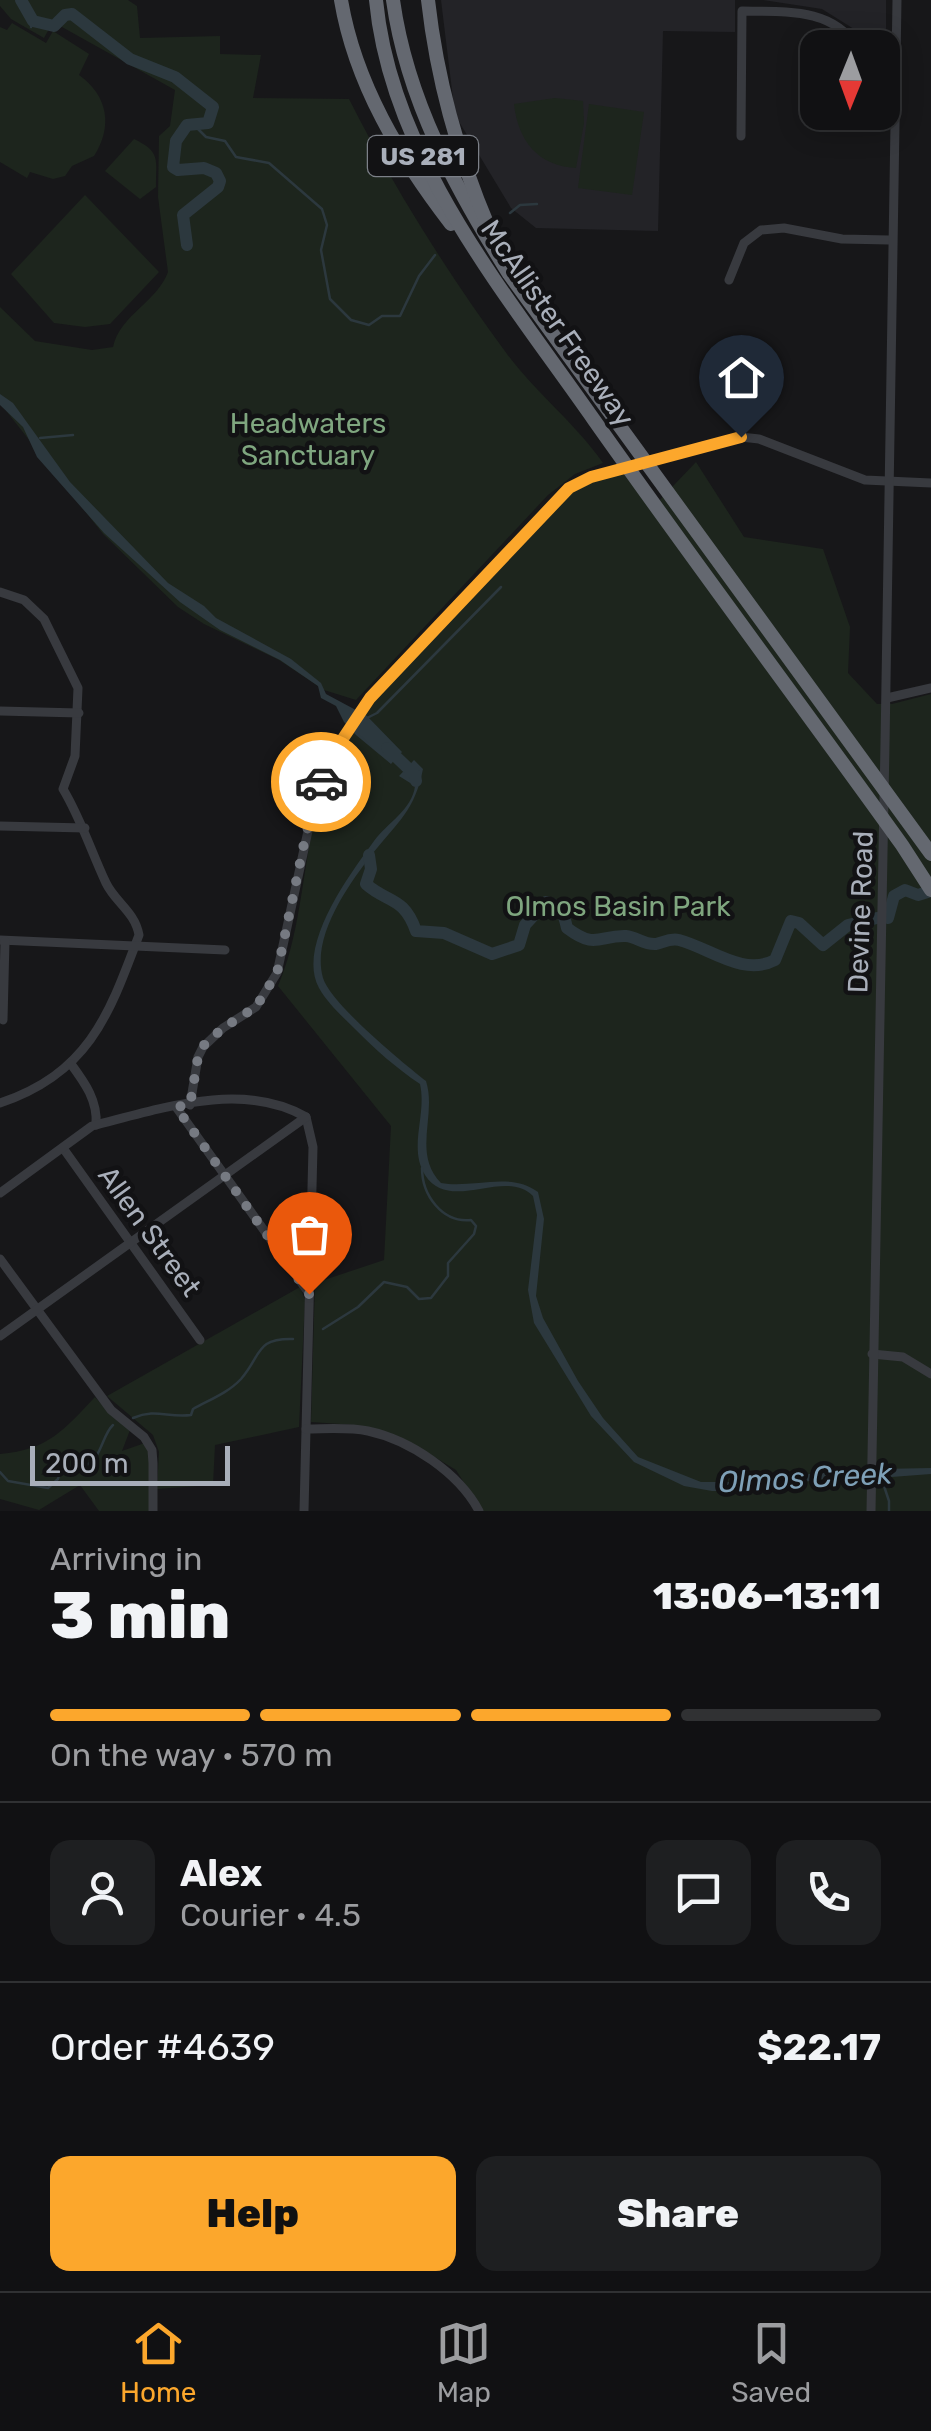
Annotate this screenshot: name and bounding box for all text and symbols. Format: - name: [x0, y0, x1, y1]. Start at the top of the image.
- north arrow: [800, 30, 900, 130]
- map controls: [800, 30, 900, 130]
- road number: US 281: [368, 136, 478, 176]
- street label: McAllister Freeway: [474, 214, 641, 433]
- pin: [699, 335, 784, 438]
- icon: home: [714, 350, 769, 405]
- park label: Headwaters Sanctuary: [230, 407, 386, 472]
- courier: [271, 732, 371, 832]
- icon: car: [294, 755, 349, 810]
- street label: Devine Road: [841, 830, 880, 994]
- park label: Olmos Basin Park: [505, 890, 731, 923]
- street label: Allen Street: [91, 1160, 208, 1303]
- pin: [267, 1192, 352, 1295]
- icon: bag: [282, 1207, 337, 1262]
- scale bar: [30, 1441, 230, 1486]
- text: 200 m: [45, 1447, 129, 1480]
- water label: Olmos Creek: [717, 1455, 894, 1501]
- text: Arriving in: [50, 1540, 202, 1578]
- text: 13:06–13:11: [653, 1573, 881, 1619]
- text: 3 min: [50, 1577, 230, 1654]
- text: On the way · 570 m: [50, 1736, 333, 1774]
- button: person: [50, 1840, 155, 1945]
- button: chat: [646, 1840, 751, 1945]
- button: phone: [776, 1840, 881, 1945]
- text: Alex: [180, 1850, 262, 1896]
- text: Courier · 4.5: [180, 1896, 361, 1934]
- text: Order #4639: [50, 2024, 275, 2070]
- text: $22.17: [757, 2024, 881, 2070]
- button: Help: [50, 2156, 456, 2271]
- button: Share: [476, 2156, 881, 2271]
- tab: Home: [120, 2316, 197, 2409]
- tab: Map: [436, 2316, 491, 2409]
- tab: Saved: [731, 2316, 811, 2409]

